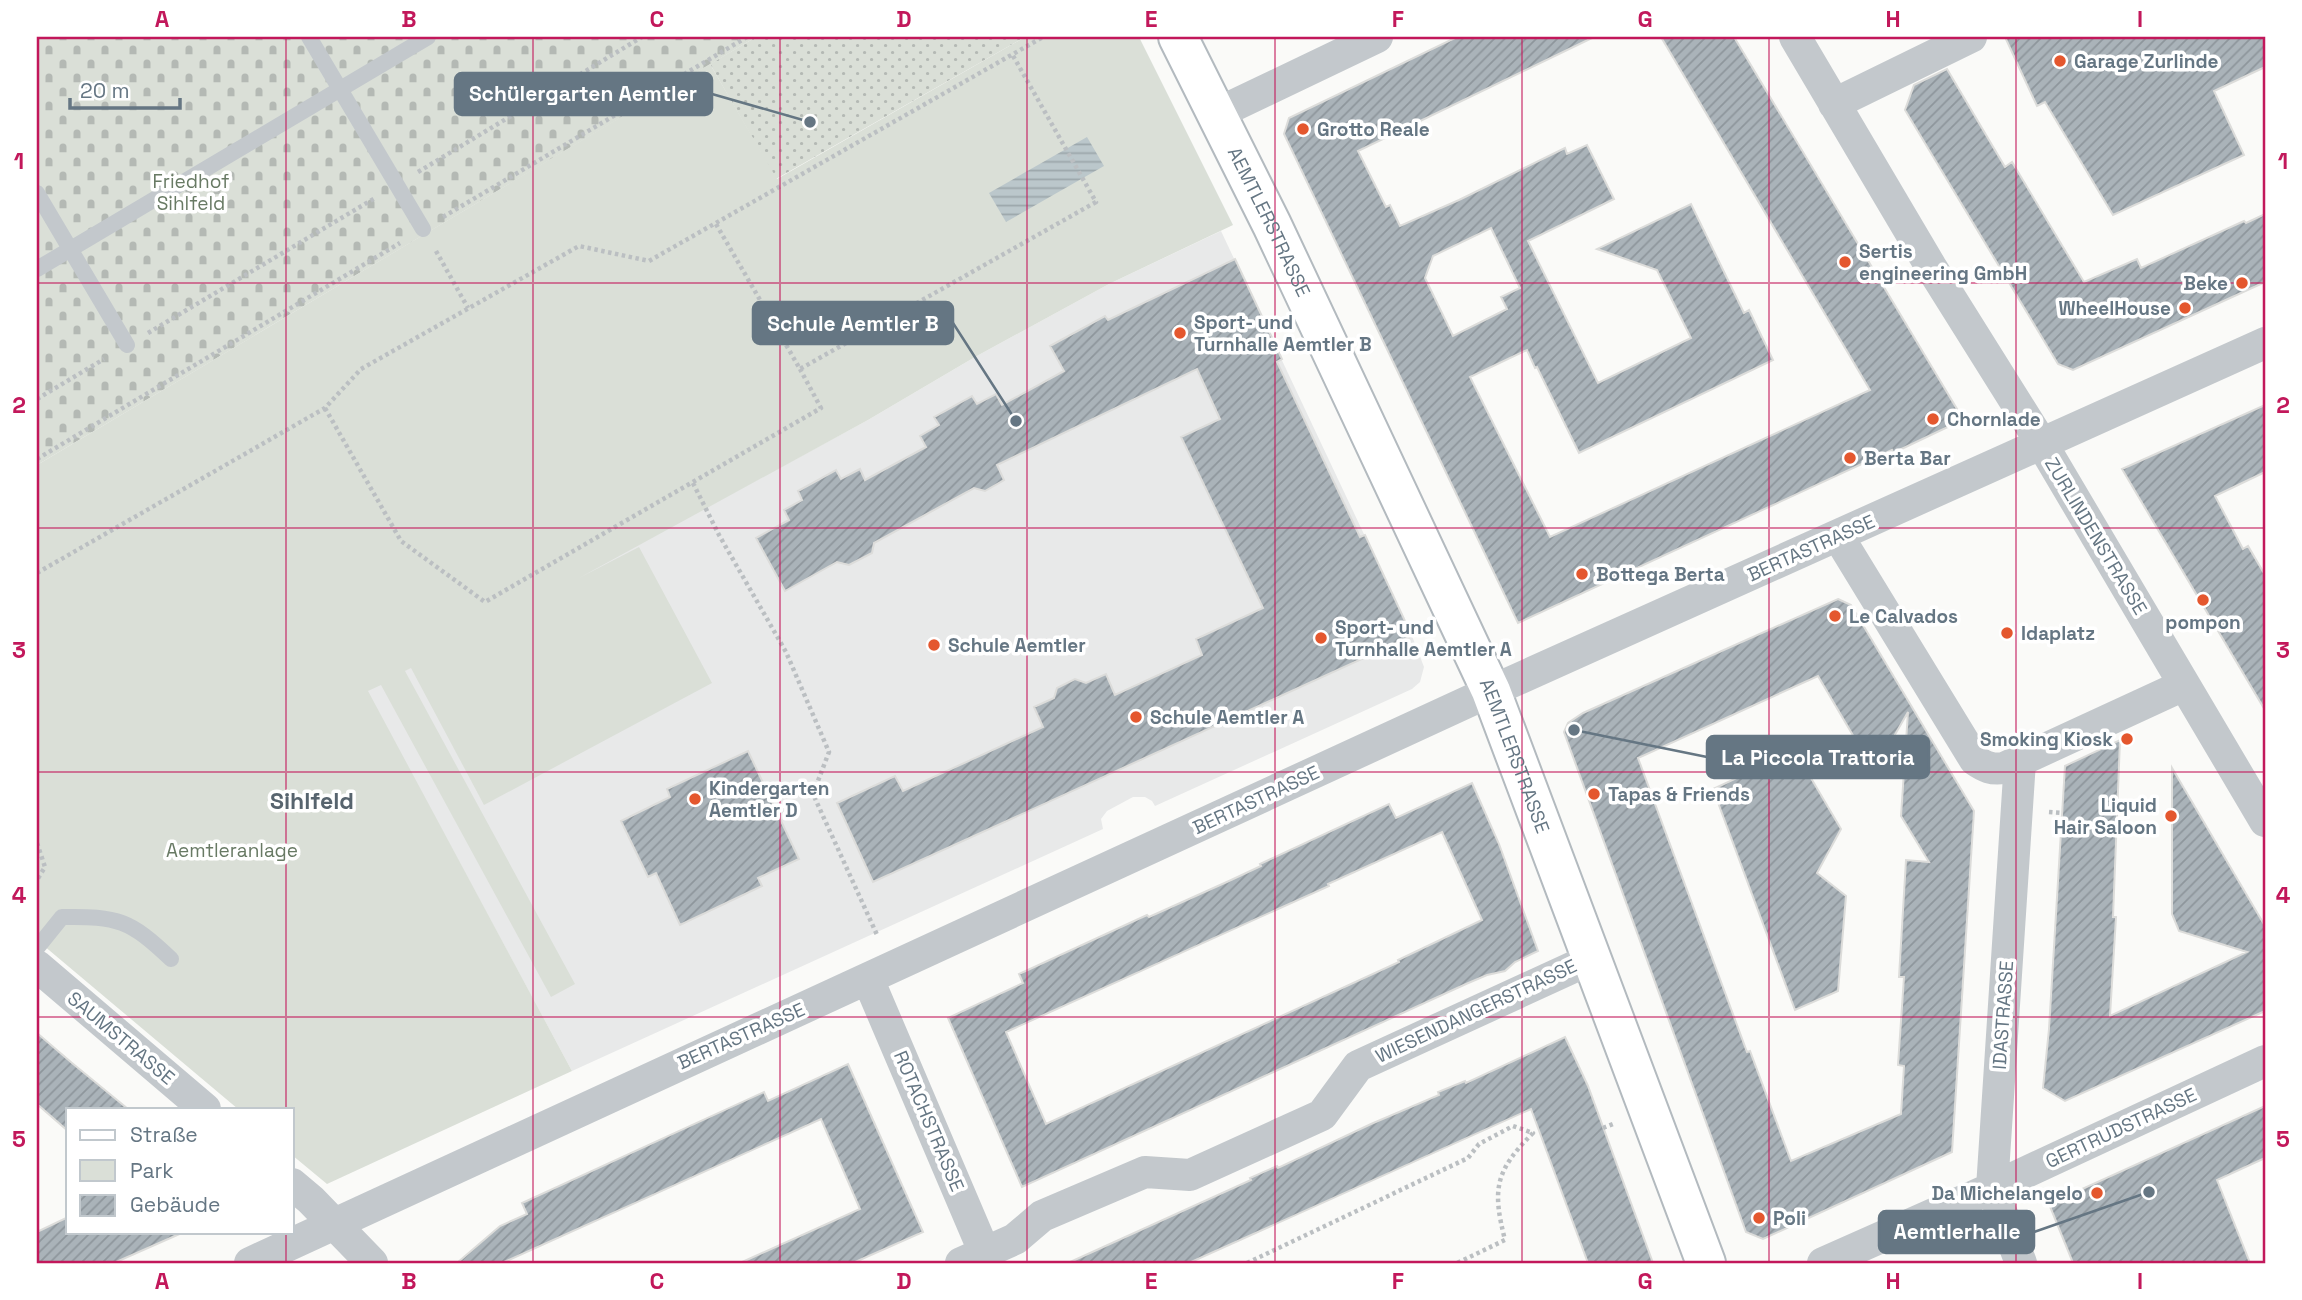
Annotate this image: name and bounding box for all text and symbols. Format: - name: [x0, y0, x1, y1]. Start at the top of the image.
- text: A: [155, 4, 170, 34]
- text: B: [401, 4, 417, 34]
- text: C: [650, 4, 664, 34]
- text: D: [896, 4, 912, 34]
- text: E: [1145, 4, 1157, 34]
- text: F: [1392, 4, 1404, 34]
- text: G: [1637, 4, 1653, 34]
- text: H: [1885, 4, 1901, 34]
- text: I: [2137, 4, 2143, 34]
- place label: Garage Zurlinde: [2074, 49, 2219, 74]
- marker: Garage Zurlinde: [2052, 53, 2068, 69]
- scale bar: [70, 66, 180, 110]
- callout: Schülergarten Aemtler: [455, 73, 712, 115]
- text: 20 m: [80, 77, 130, 104]
- text: Schülergarten Aemtler: [469, 80, 697, 107]
- place label: Grotto Reale: [1317, 117, 1430, 142]
- marker: Grotto Reale: [1295, 121, 1311, 137]
- street label: AEMTLERSTRASSE: [1222, 142, 1316, 301]
- text: 1: [14, 146, 24, 176]
- text: 1: [2278, 146, 2288, 176]
- park label: Friedhof Sihlfeld: [153, 169, 229, 216]
- place label: Sertis engineering GmbH: [1859, 239, 2027, 286]
- marker: Sertis engineering GmbH: [1837, 254, 1853, 270]
- place label: Beke: [2183, 271, 2228, 296]
- marker: Beke: [2234, 275, 2250, 291]
- place label: WheelHouse: [2059, 296, 2171, 321]
- marker: WheelHouse: [2177, 300, 2193, 316]
- callout: Schule Aemtler B: [753, 302, 953, 344]
- text: Schule Aemtler B: [767, 310, 939, 337]
- place label: Sport- und Turnhalle Aemtler B: [1194, 310, 1372, 357]
- marker: Sport- und Turnhalle Aemtler B: [1172, 325, 1188, 341]
- text: 2: [12, 390, 26, 420]
- text: 2: [2276, 390, 2290, 420]
- place label: Chornlade: [1947, 407, 2041, 432]
- marker: Chornlade: [1925, 411, 1941, 427]
- place label: Berta Bar: [1864, 446, 1951, 471]
- marker: Berta Bar: [1842, 450, 1858, 466]
- street label: ZURLINDENSTRASSE: [2039, 453, 2153, 619]
- street label: BERTASTRASSE: [1743, 509, 1879, 587]
- place label: Bottega Berta: [1596, 562, 1725, 587]
- marker: Bottega Berta: [1574, 566, 1590, 582]
- marker: pompon: [2195, 592, 2211, 608]
- place label: Le Calvados: [1849, 604, 1958, 629]
- marker: Le Calvados: [1827, 608, 1843, 624]
- place label: pompon: [2165, 610, 2241, 635]
- place label: Sport- und Turnhalle Aemtler A: [1335, 615, 1512, 662]
- place label: Idaplatz: [2021, 621, 2095, 646]
- marker: Idaplatz: [1999, 625, 2015, 641]
- marker: Sport- und Turnhalle Aemtler A: [1313, 630, 1329, 646]
- place label: Schule Aemtler: [948, 633, 1086, 658]
- text: 3: [12, 635, 26, 665]
- text: 3: [2276, 635, 2290, 665]
- marker: Schule Aemtler: [926, 637, 942, 653]
- street label: AEMTLERSTRASSE: [1474, 674, 1556, 836]
- place label: Schule Aemtler A: [1150, 705, 1304, 730]
- marker: Schule Aemtler A: [1128, 709, 1144, 725]
- place label: Smoking Kiosk: [1980, 727, 2113, 752]
- marker: Smoking Kiosk: [2119, 731, 2135, 747]
- callout: La Piccola Trattoria: [1707, 736, 1929, 778]
- text: La Piccola Trattoria: [1721, 744, 1915, 771]
- street label: BERTASTRASSE: [1189, 760, 1323, 840]
- place label: Kindergarten Aemtler D: [709, 776, 830, 823]
- place label: Tapas & Friends: [1608, 782, 1750, 807]
- district label: Sihlfeld: [270, 786, 354, 816]
- marker: Tapas & Friends: [1586, 786, 1602, 802]
- marker: Kindergarten Aemtler D: [687, 791, 703, 807]
- place label: Liquid Hair Saloon: [2054, 793, 2157, 840]
- marker: Liquid Hair Saloon: [2163, 808, 2179, 824]
- park label: Aemtleranlage: [166, 838, 298, 863]
- text: 4: [12, 880, 27, 910]
- text: 4: [2276, 880, 2291, 910]
- street label: WIESENDANGERSTRASSE: [1371, 953, 1581, 1069]
- street label: IDASTRASSE: [1987, 960, 2019, 1070]
- street label: SAUMSTRASSE: [62, 986, 180, 1090]
- street label: BERTASTRASSE: [673, 997, 809, 1075]
- street label: ROTACHSTRASSE: [888, 1047, 970, 1195]
- street label: GERTRUDSTRASSE: [2042, 1082, 2200, 1174]
- legend: [66, 1108, 294, 1234]
- text: Straße: [130, 1121, 198, 1148]
- text: 5: [12, 1124, 26, 1154]
- text: 5: [2276, 1124, 2290, 1154]
- text: Park: [130, 1157, 174, 1184]
- place label: Da Michelangelo: [1931, 1181, 2083, 1206]
- marker: Da Michelangelo: [2089, 1185, 2105, 1201]
- text: Gebäude: [130, 1191, 220, 1218]
- place label: Poli: [1773, 1206, 1806, 1231]
- marker: Poli: [1751, 1210, 1767, 1226]
- callout: Aemtlerhalle: [1879, 1211, 2034, 1253]
- text: Aemtlerhalle: [1893, 1218, 2021, 1245]
- text: A: [155, 1266, 170, 1296]
- text: B: [401, 1266, 417, 1296]
- text: C: [650, 1266, 664, 1296]
- text: D: [896, 1266, 912, 1296]
- text: E: [1145, 1266, 1157, 1296]
- text: F: [1392, 1266, 1404, 1296]
- text: G: [1637, 1266, 1653, 1296]
- text: H: [1885, 1266, 1901, 1296]
- text: I: [2137, 1266, 2143, 1296]

